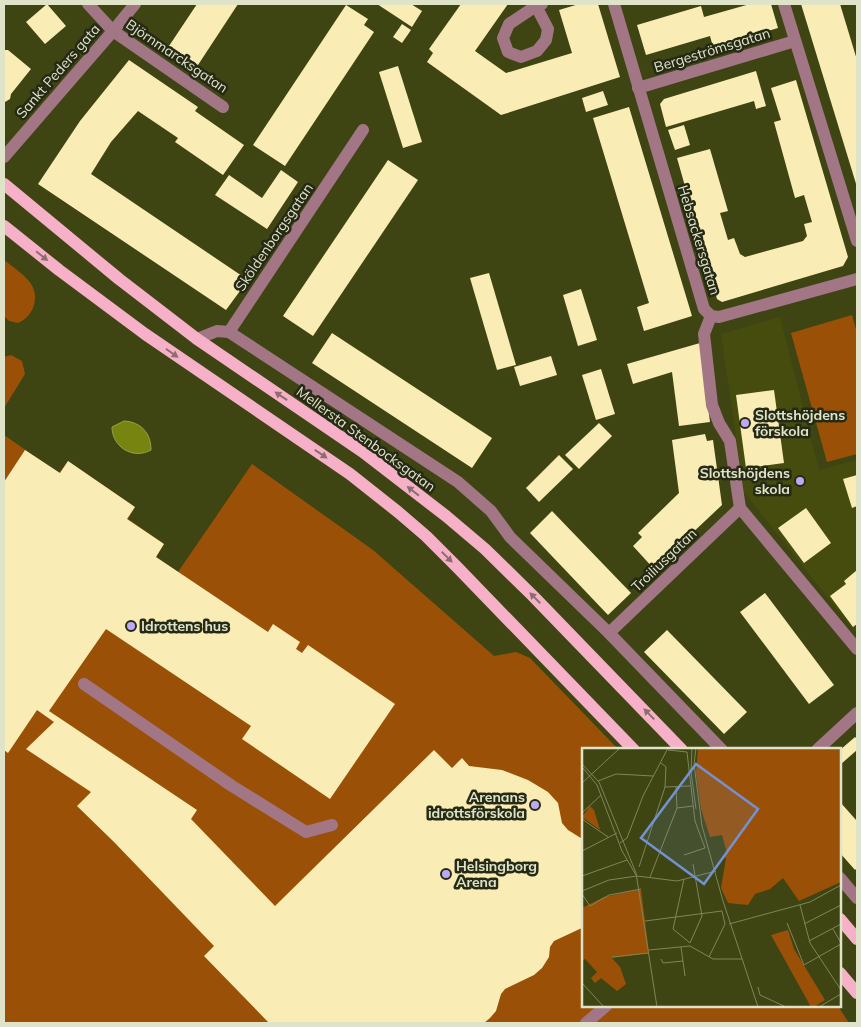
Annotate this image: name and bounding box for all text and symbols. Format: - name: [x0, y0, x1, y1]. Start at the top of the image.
- street label: Björnmarcksgatan: [123, 15, 231, 97]
- street label: Sankt Peders gata: [12, 20, 104, 122]
- street label: Bergeströmsgatan: [652, 24, 772, 76]
- street label: Sköldenborgsgatan: [231, 180, 317, 294]
- street label: Hebsackersgatan: [674, 183, 724, 297]
- one-way arrow: [35, 251, 48, 262]
- one-way arrow: [165, 348, 179, 358]
- street label: Mellersta Stenbocksgatan: [293, 382, 439, 496]
- one-way arrow: [274, 391, 288, 401]
- place label: Slottshöjdens förskola: [755, 406, 845, 440]
- marker: Slottshöjdens förskola: [739, 417, 751, 429]
- one-way arrow: [314, 449, 328, 459]
- place label: Slottshöjdens skola: [700, 464, 790, 498]
- marker: Slottshöjdens skola: [794, 475, 806, 487]
- one-way arrow: [407, 485, 420, 496]
- street label: Troiliusgatan: [628, 524, 700, 596]
- one-way arrow: [440, 551, 452, 563]
- one-way arrow: [529, 592, 541, 604]
- place label: Idrottens hus: [141, 617, 228, 635]
- marker: Idrottens hus: [125, 620, 137, 632]
- one-way arrow: [643, 709, 655, 721]
- inset map: [582, 748, 841, 1007]
- place label: Arenans idrottsförskola: [428, 788, 525, 822]
- marker: Arenans idrottsförskola: [529, 799, 541, 811]
- place label: Helsingborg Arena: [456, 857, 537, 891]
- marker: Helsingborg Arena: [440, 868, 452, 880]

